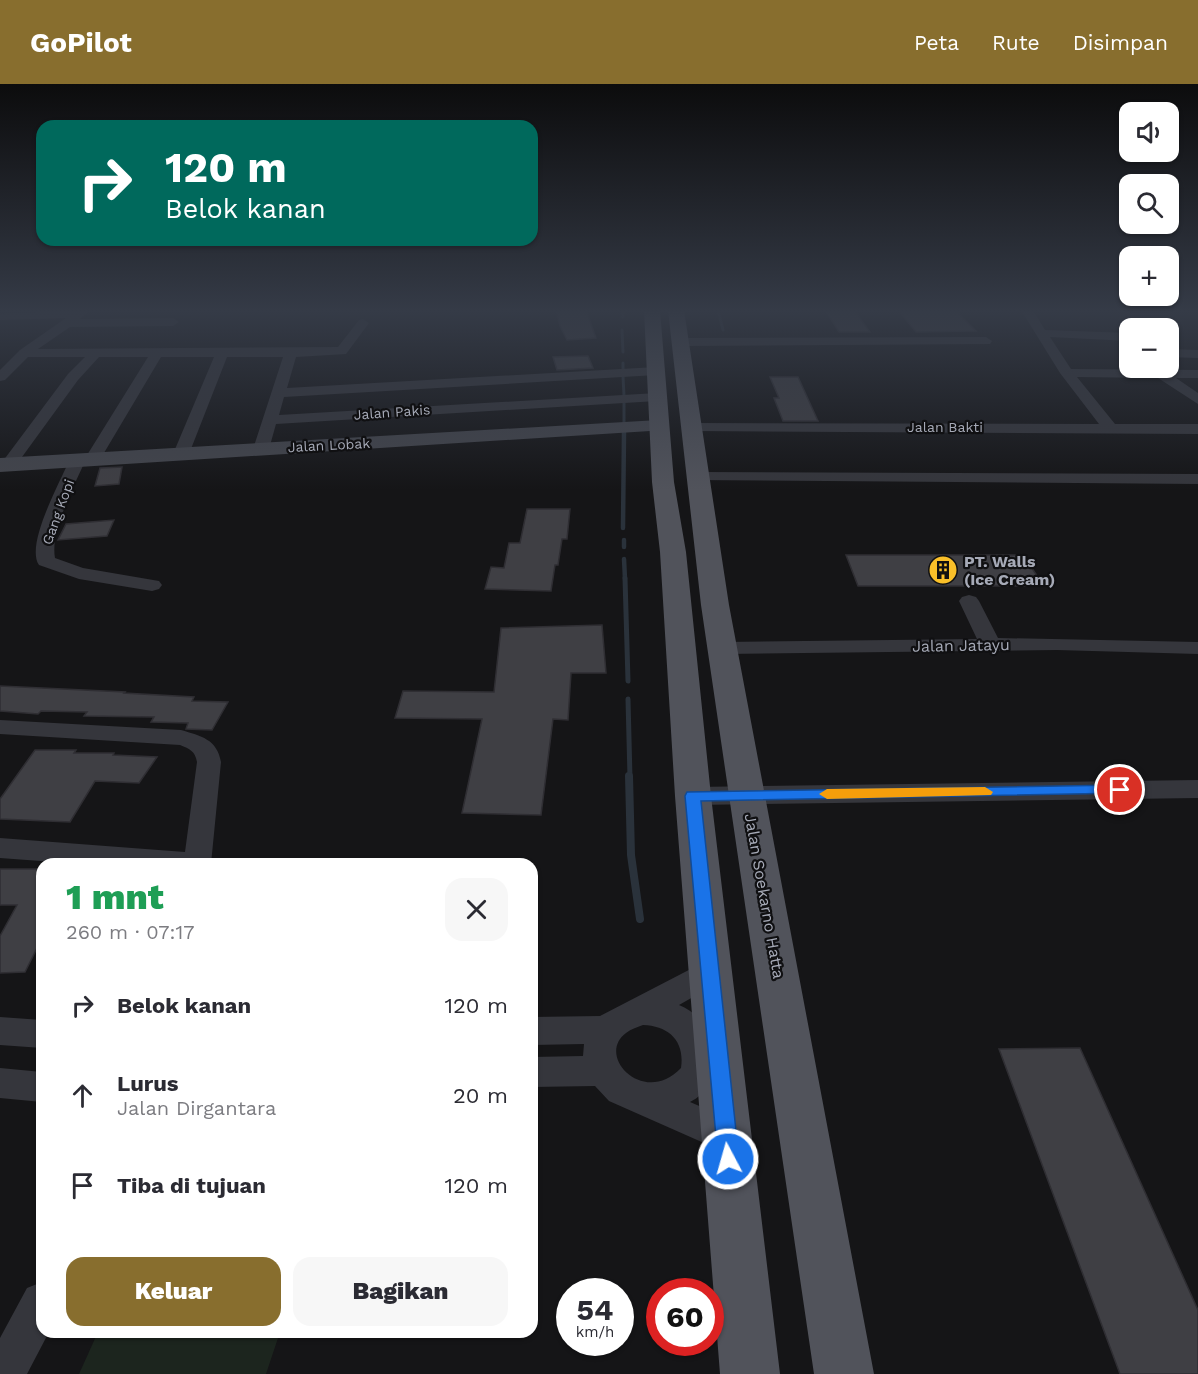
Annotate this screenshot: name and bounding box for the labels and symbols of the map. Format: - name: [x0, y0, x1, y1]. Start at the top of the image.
- street label: Jalan Pakis: [353, 401, 431, 423]
- street label: Jalan Bakti: [907, 419, 983, 435]
- street label: Jalan Lobak: [287, 435, 371, 455]
- street label: Gang Kopi: [39, 477, 77, 547]
- place label: PT. Walls (Ice Cream): [964, 552, 1055, 589]
- building icon: PT. Walls (Ice Cream): [927, 554, 959, 586]
- street label: Jalan Jatayu: [912, 635, 1010, 656]
- pin: [1094, 764, 1145, 815]
- street label: Jalan Soekarno Hatta: [741, 812, 788, 980]
- position arrow: [696, 1127, 760, 1191]
- speed limit sign: 60: [646, 1278, 724, 1356]

